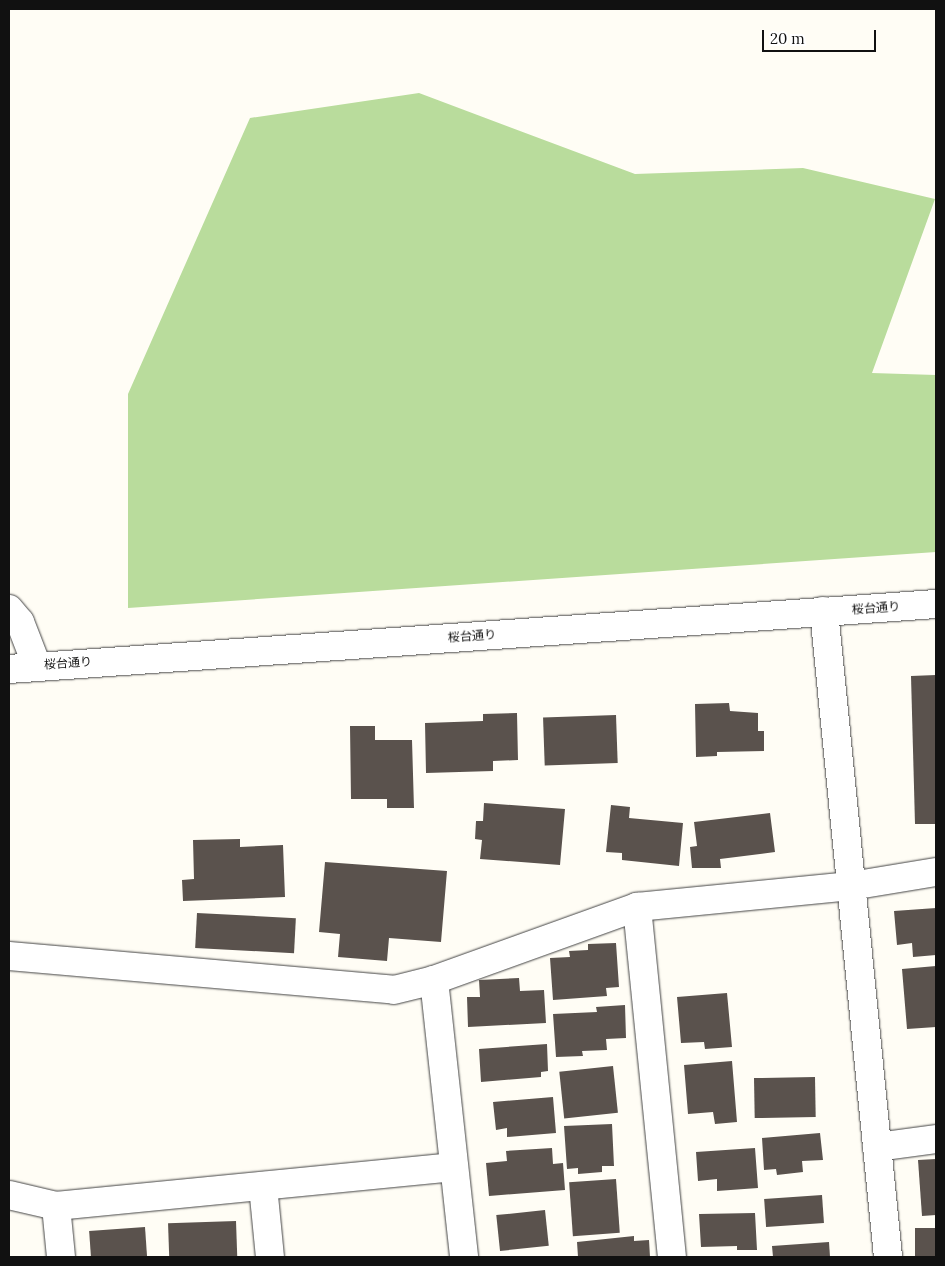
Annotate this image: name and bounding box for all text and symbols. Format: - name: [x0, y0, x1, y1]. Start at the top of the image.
- scale bar: [765, 20, 879, 52]
- text: 20 m: [770, 29, 805, 48]
- street label: 桜台通り: [852, 599, 900, 617]
- street label: 桜台通り: [448, 627, 496, 645]
- street label: 桜台通り: [44, 654, 92, 672]

